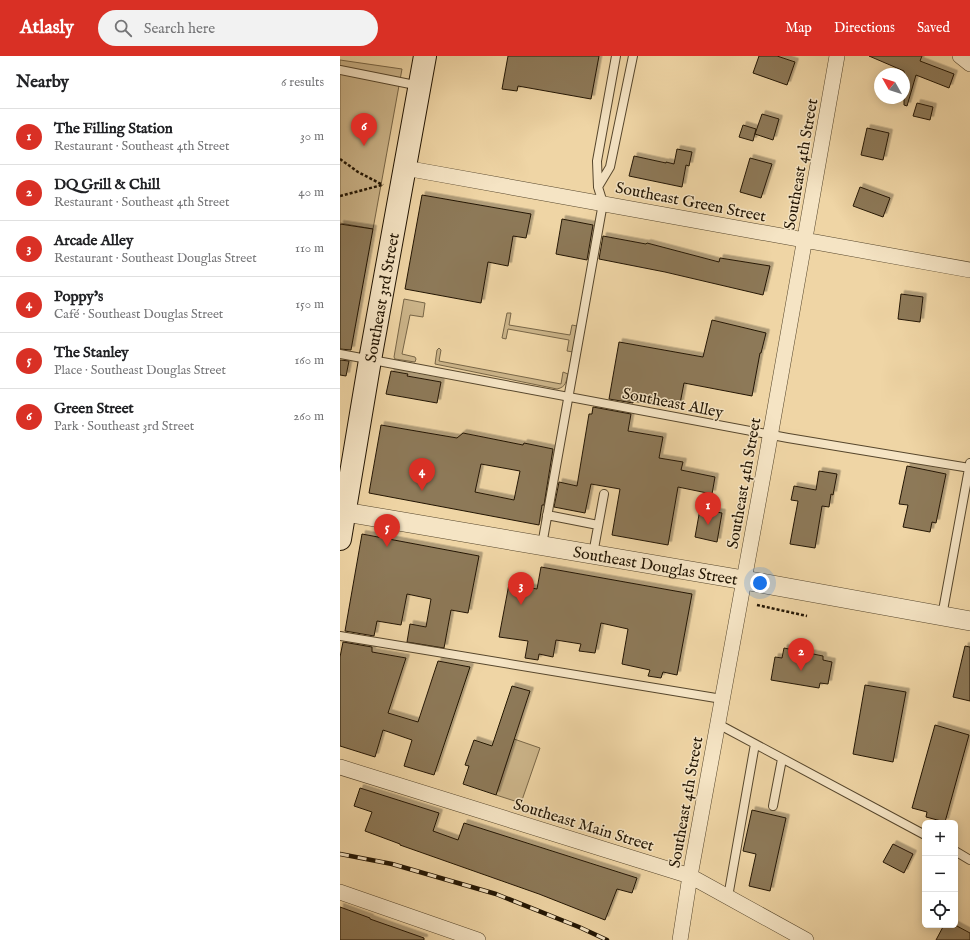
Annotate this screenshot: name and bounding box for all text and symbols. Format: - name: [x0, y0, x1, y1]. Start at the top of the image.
- search box: [98, 10, 378, 46]
- text: Atlasly: [20, 16, 74, 40]
- icon: search: [112, 17, 134, 39]
- text: Search here: [144, 19, 215, 38]
- text: Map: [785, 19, 812, 37]
- text: Directions: [834, 19, 895, 37]
- text: Saved: [917, 19, 950, 37]
- north arrow: [874, 68, 910, 104]
- text: Nearby: [16, 72, 69, 93]
- text: 6 results: [281, 74, 324, 91]
- street label: Southeast 4th Street: [781, 97, 823, 232]
- pin: 6: [351, 113, 377, 146]
- text: The Filling Station: [54, 119, 173, 138]
- text: 1: [27, 128, 31, 145]
- text: 30 m: [300, 128, 324, 145]
- text: Restaurant · Southeast 4th Street: [54, 138, 230, 155]
- text: DQ Grill & Chill: [54, 175, 160, 194]
- street label: Southeast Green Street: [614, 179, 768, 227]
- text: 2: [26, 184, 32, 201]
- text: 40 m: [298, 184, 324, 201]
- text: Restaurant · Southeast 4th Street: [54, 194, 230, 211]
- text: Arcade Alley: [54, 231, 133, 250]
- street label: Southeast 3rd Street: [362, 231, 405, 364]
- text: 3: [27, 240, 31, 257]
- text: 110 m: [295, 240, 324, 257]
- text: Restaurant · Southeast Douglas Street: [54, 250, 257, 267]
- text: Poppy's: [54, 287, 103, 306]
- text: 4: [26, 296, 32, 313]
- text: 150 m: [295, 296, 324, 313]
- text: Café · Southeast Douglas Street: [54, 306, 223, 323]
- text: The Stanley: [54, 343, 129, 362]
- text: 5: [27, 352, 31, 369]
- text: 160 m: [294, 352, 324, 369]
- text: Place · Southeast Douglas Street: [54, 362, 226, 379]
- street label: Southeast Alley: [620, 384, 725, 424]
- text: Green Street: [54, 399, 134, 418]
- text: 6: [26, 408, 32, 425]
- text: 260 m: [293, 408, 324, 425]
- street label: Southeast 4th Street: [724, 416, 766, 551]
- text: Park · Southeast 3rd Street: [54, 418, 194, 435]
- pin: 4: [409, 458, 435, 491]
- pin: 1: [695, 492, 721, 525]
- pin: 5: [374, 514, 400, 547]
- street label: Southeast Douglas Street: [571, 543, 739, 591]
- pin: 3: [508, 572, 534, 605]
- your location: [750, 573, 770, 593]
- pin: 2: [788, 638, 814, 671]
- street label: Southeast 4th Street: [666, 735, 708, 870]
- street label: Southeast Main Street: [511, 795, 657, 857]
- map controls: [922, 820, 958, 928]
- button: +: [922, 820, 958, 856]
- button: −: [922, 856, 958, 892]
- button: locate: [922, 892, 958, 928]

